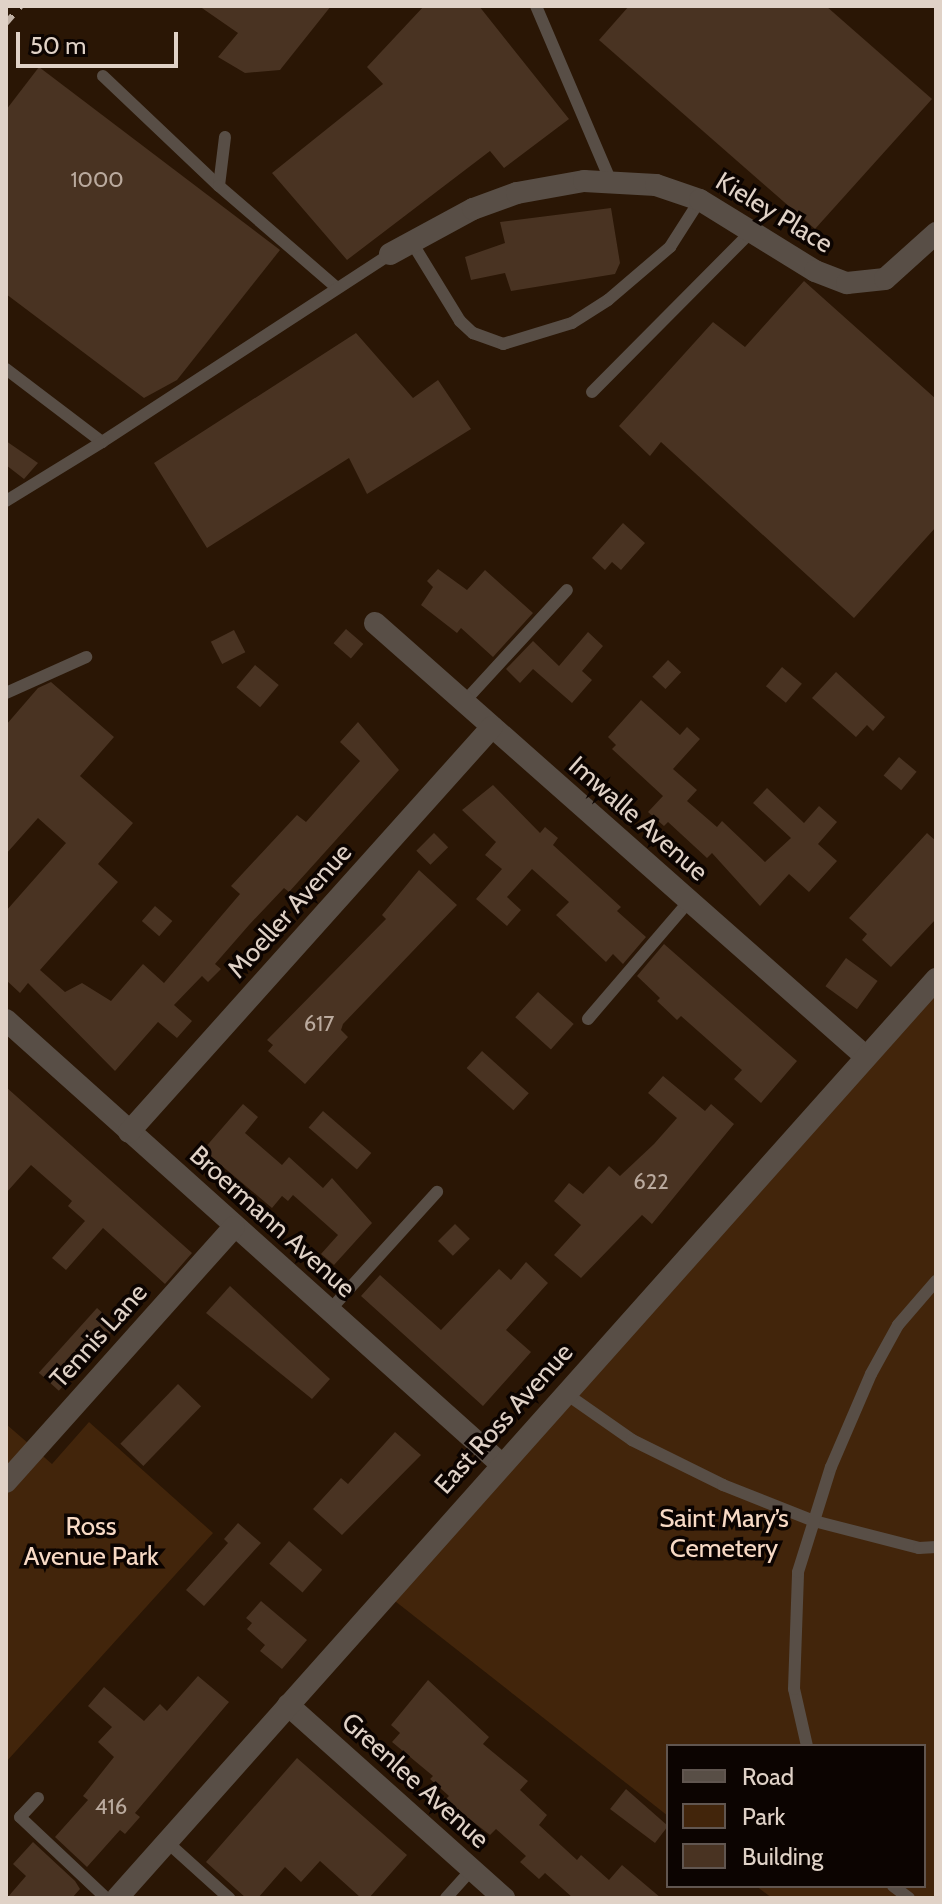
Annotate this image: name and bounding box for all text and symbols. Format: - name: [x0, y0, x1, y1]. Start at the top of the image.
- scale bar: [20, 16, 182, 66]
- text: 50 m: [30, 31, 86, 60]
- street label: Kieley Place: [710, 166, 838, 260]
- house number: 1000: [70, 167, 124, 193]
- street label: Imwalle Avenue: [562, 750, 714, 888]
- street label: Moeller Avenue: [221, 837, 359, 985]
- house number: 617: [304, 1011, 334, 1037]
- street label: Broermann Avenue: [183, 1140, 361, 1304]
- house number: 622: [633, 1169, 669, 1195]
- street label: Tennis Lane: [44, 1277, 154, 1395]
- street label: East Ross Avenue: [428, 1337, 580, 1501]
- park label: Saint Mary’s Cemetery: [659, 1503, 789, 1564]
- park label: Ross Avenue Park: [23, 1511, 159, 1572]
- street label: Greenlee Avenue: [335, 1707, 495, 1855]
- legend: [666, 1744, 926, 1888]
- text: Road: [742, 1762, 794, 1791]
- house number: 416: [95, 1794, 127, 1820]
- text: Park: [742, 1802, 785, 1831]
- text: Building: [742, 1842, 823, 1871]

